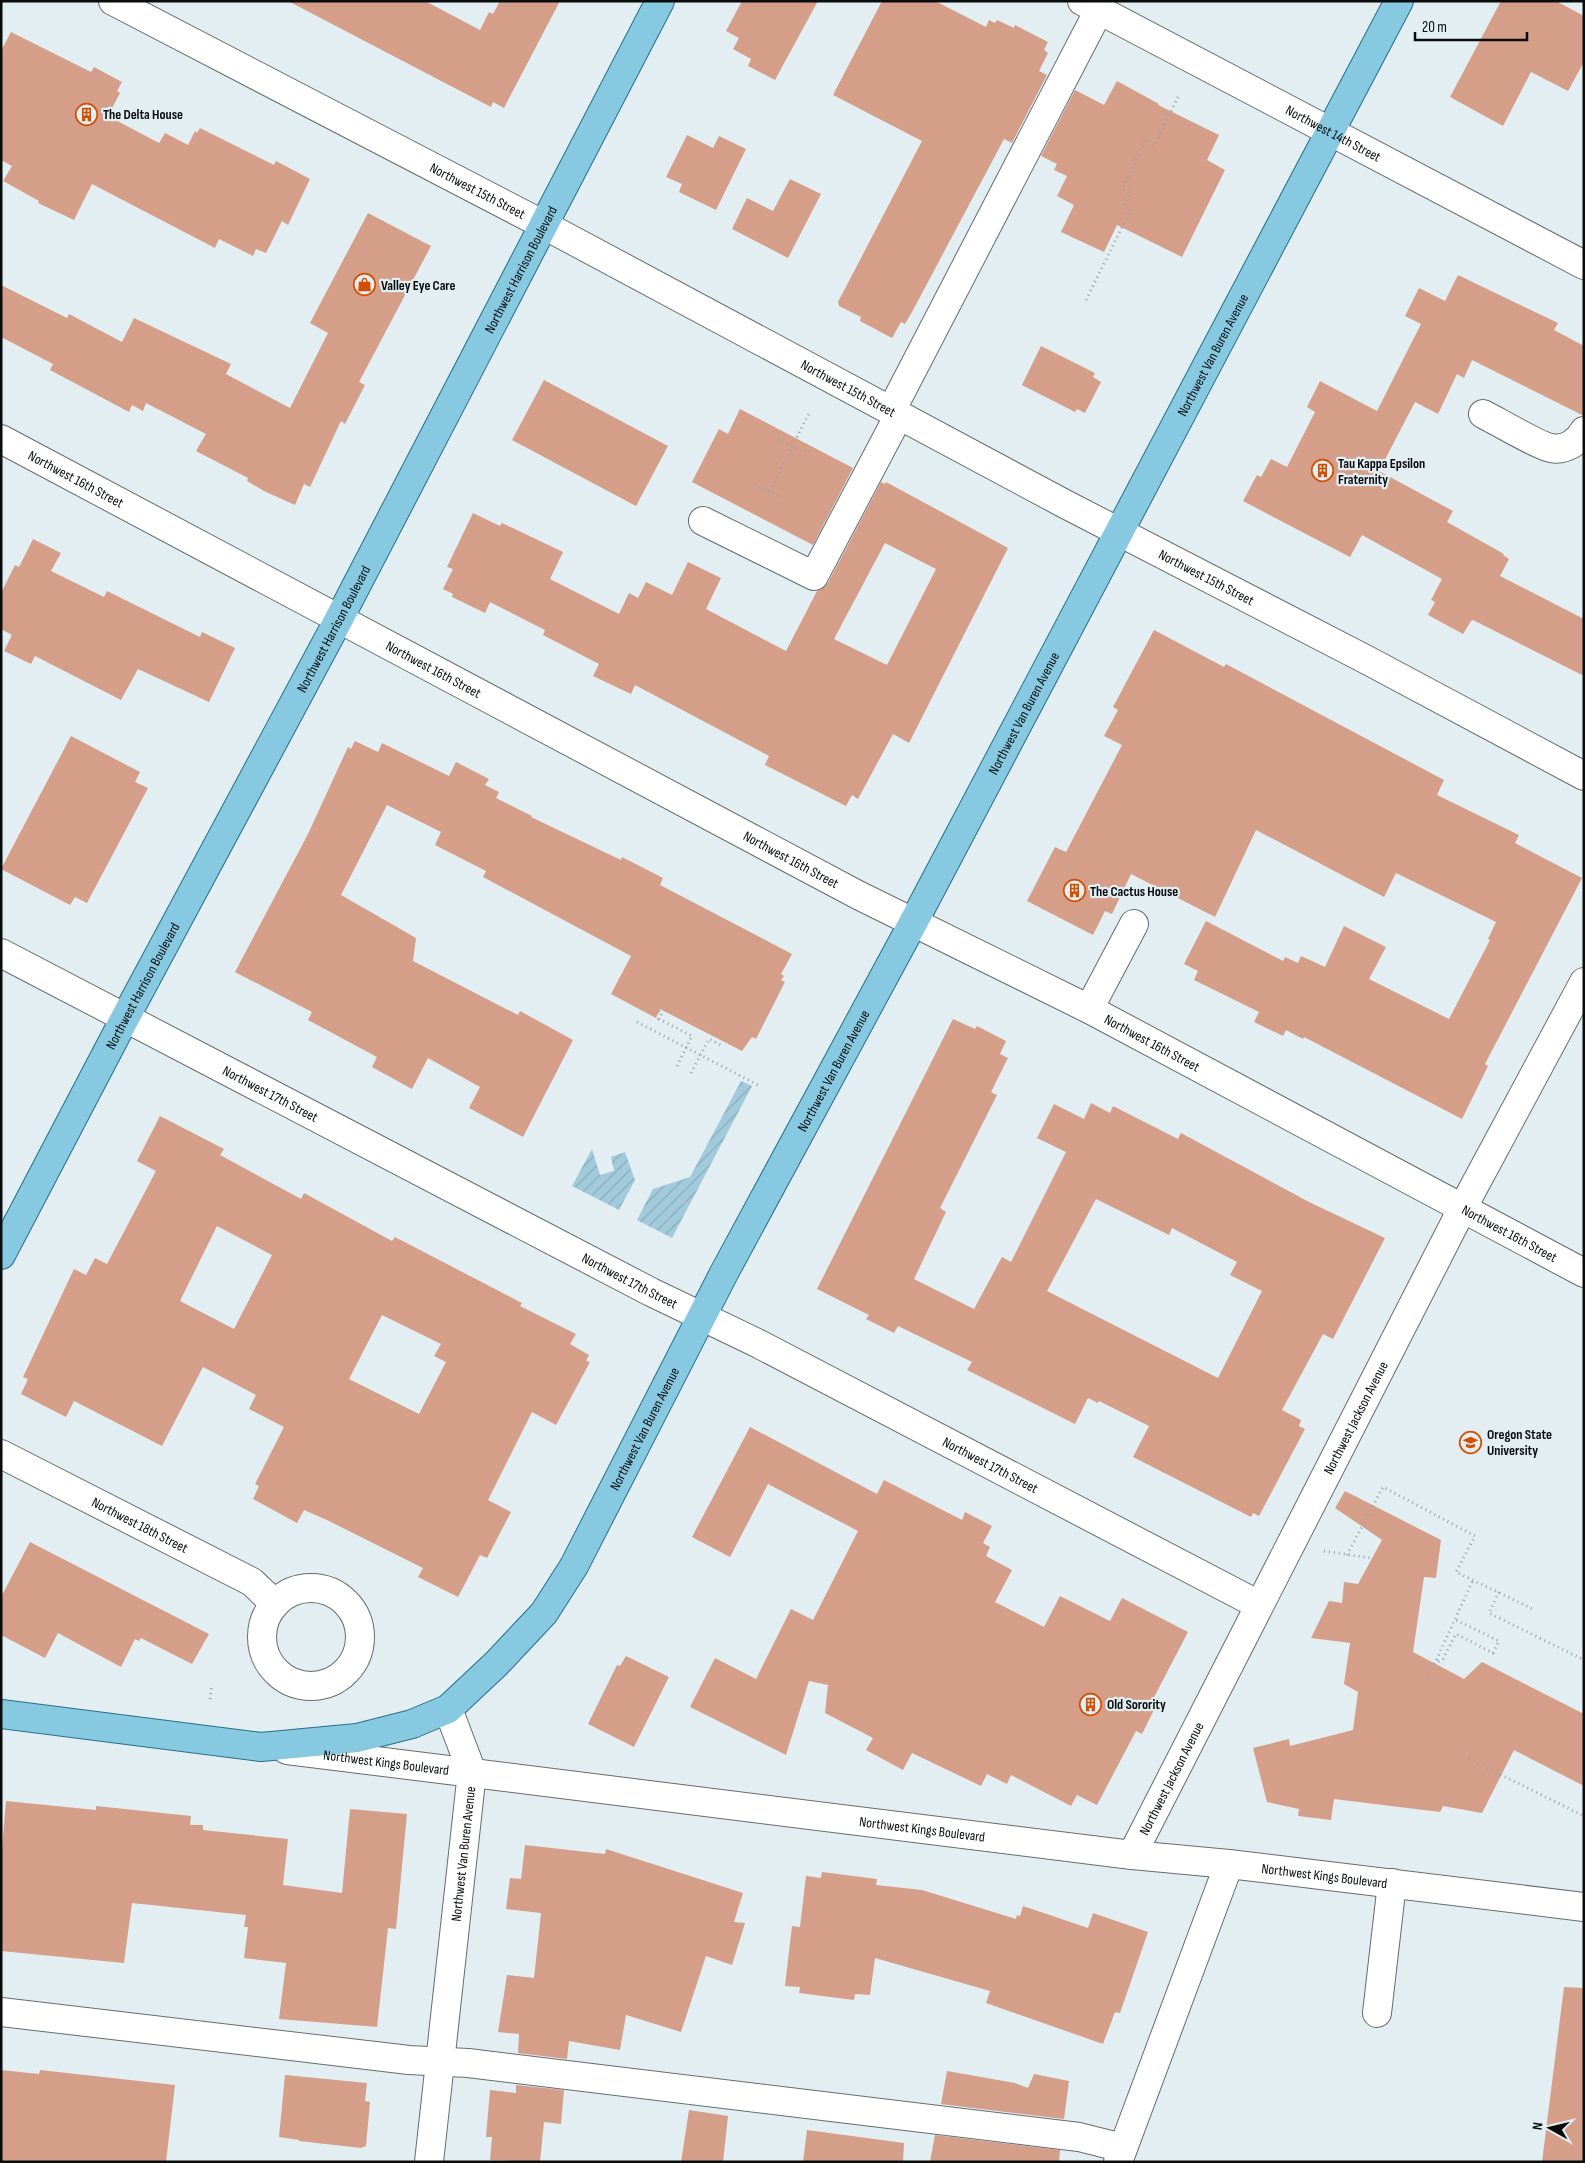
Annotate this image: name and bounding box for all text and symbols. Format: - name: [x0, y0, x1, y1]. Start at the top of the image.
- scale bar: [1415, 10, 1528, 42]
- text: 20 m: [1422, 18, 1447, 37]
- building icon: The Delta House: [75, 102, 99, 126]
- street label: Northwest 14th Street: [1283, 102, 1384, 166]
- place label: The Delta House: [103, 106, 183, 123]
- street label: Northwest 15th Street: [427, 159, 528, 223]
- street label: Northwest Harrison Boulevard: [481, 203, 561, 336]
- shop icon: Valley Eye Care: [353, 273, 377, 297]
- place label: Valley Eye Care: [381, 277, 456, 294]
- street label: Northwest Van Buren Avenue: [1174, 291, 1252, 419]
- street label: Northwest 15th Street: [798, 356, 898, 421]
- street label: Northwest 16th Street: [25, 447, 126, 512]
- place label: Tau Kappa Epsilon Fraternity: [1338, 455, 1425, 488]
- building icon: Tau Kappa Epsilon Fraternity: [1310, 459, 1334, 483]
- street label: Northwest 15th Street: [1156, 546, 1257, 609]
- street label: Northwest Harrison Boulevard: [293, 563, 374, 695]
- street label: Northwest 16th Street: [383, 637, 484, 702]
- street label: Northwest Van Buren Avenue: [985, 649, 1063, 777]
- street label: Northwest 16th Street: [740, 828, 841, 892]
- building icon: The Cactus House: [1062, 879, 1086, 903]
- place label: The Cactus House: [1090, 883, 1178, 900]
- street label: Northwest Harrison Boulevard: [102, 920, 184, 1052]
- street label: Northwest Van Buren Avenue: [794, 1007, 873, 1135]
- street label: Northwest 16th Street: [1101, 1011, 1203, 1075]
- street label: Northwest 17th Street: [220, 1062, 321, 1126]
- street label: Northwest 16th Street: [1459, 1201, 1560, 1266]
- street label: Northwest 17th Street: [579, 1249, 680, 1312]
- street label: Northwest Jackson Avenue: [1320, 1359, 1392, 1477]
- street label: Northwest Van Buren Avenue: [606, 1365, 683, 1493]
- place label: Oregon State University: [1487, 1426, 1552, 1459]
- school or university icon: Oregon State University: [1459, 1430, 1483, 1454]
- street label: Northwest 17th Street: [940, 1433, 1041, 1497]
- street label: Northwest 18th Street: [89, 1494, 191, 1557]
- building icon: Old Sorority: [1079, 1692, 1103, 1716]
- place label: Old Sorority: [1107, 1696, 1166, 1713]
- street label: Northwest Jackson Avenue: [1136, 1719, 1208, 1838]
- street label: Northwest Kings Boulevard: [322, 1747, 450, 1779]
- street label: Northwest Van Buren Avenue: [448, 1785, 479, 1922]
- street label: Northwest Kings Boulevard: [858, 1813, 986, 1846]
- street label: Northwest Kings Boulevard: [1260, 1860, 1388, 1892]
- north arrow: [1525, 2103, 1575, 2153]
- text: N: [1529, 2121, 1547, 2131]

